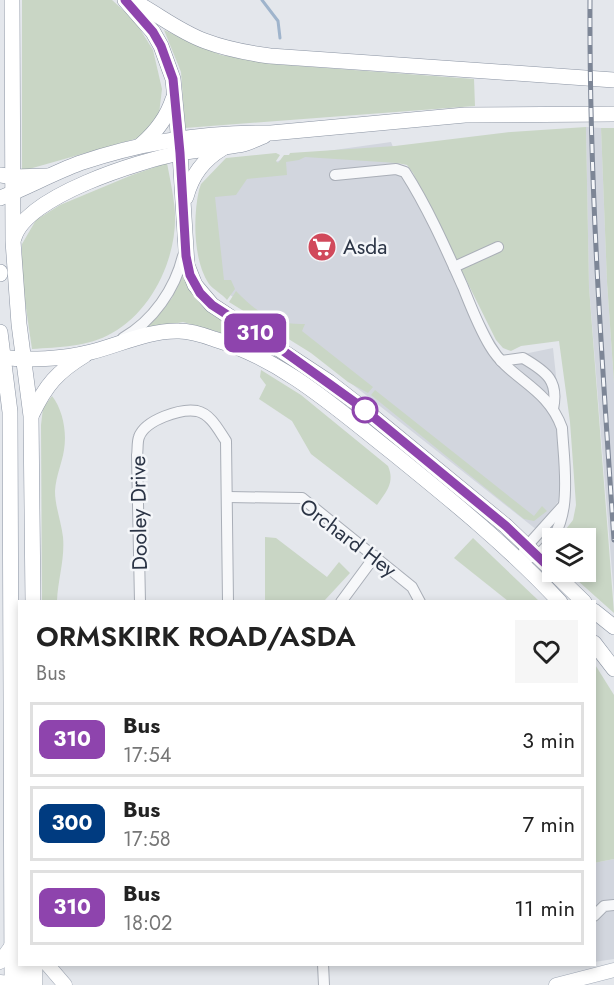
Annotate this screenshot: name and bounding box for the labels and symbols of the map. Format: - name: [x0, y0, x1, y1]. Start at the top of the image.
- supermarket icon: Asda: [306, 231, 338, 263]
- place label: Asda: [343, 232, 387, 262]
- line badge: 310: [220, 314, 290, 352]
- unlabelled marker: [352, 397, 378, 423]
- street label: Dooley Drive: [123, 455, 155, 571]
- street label: Orchard Hey: [293, 491, 404, 585]

